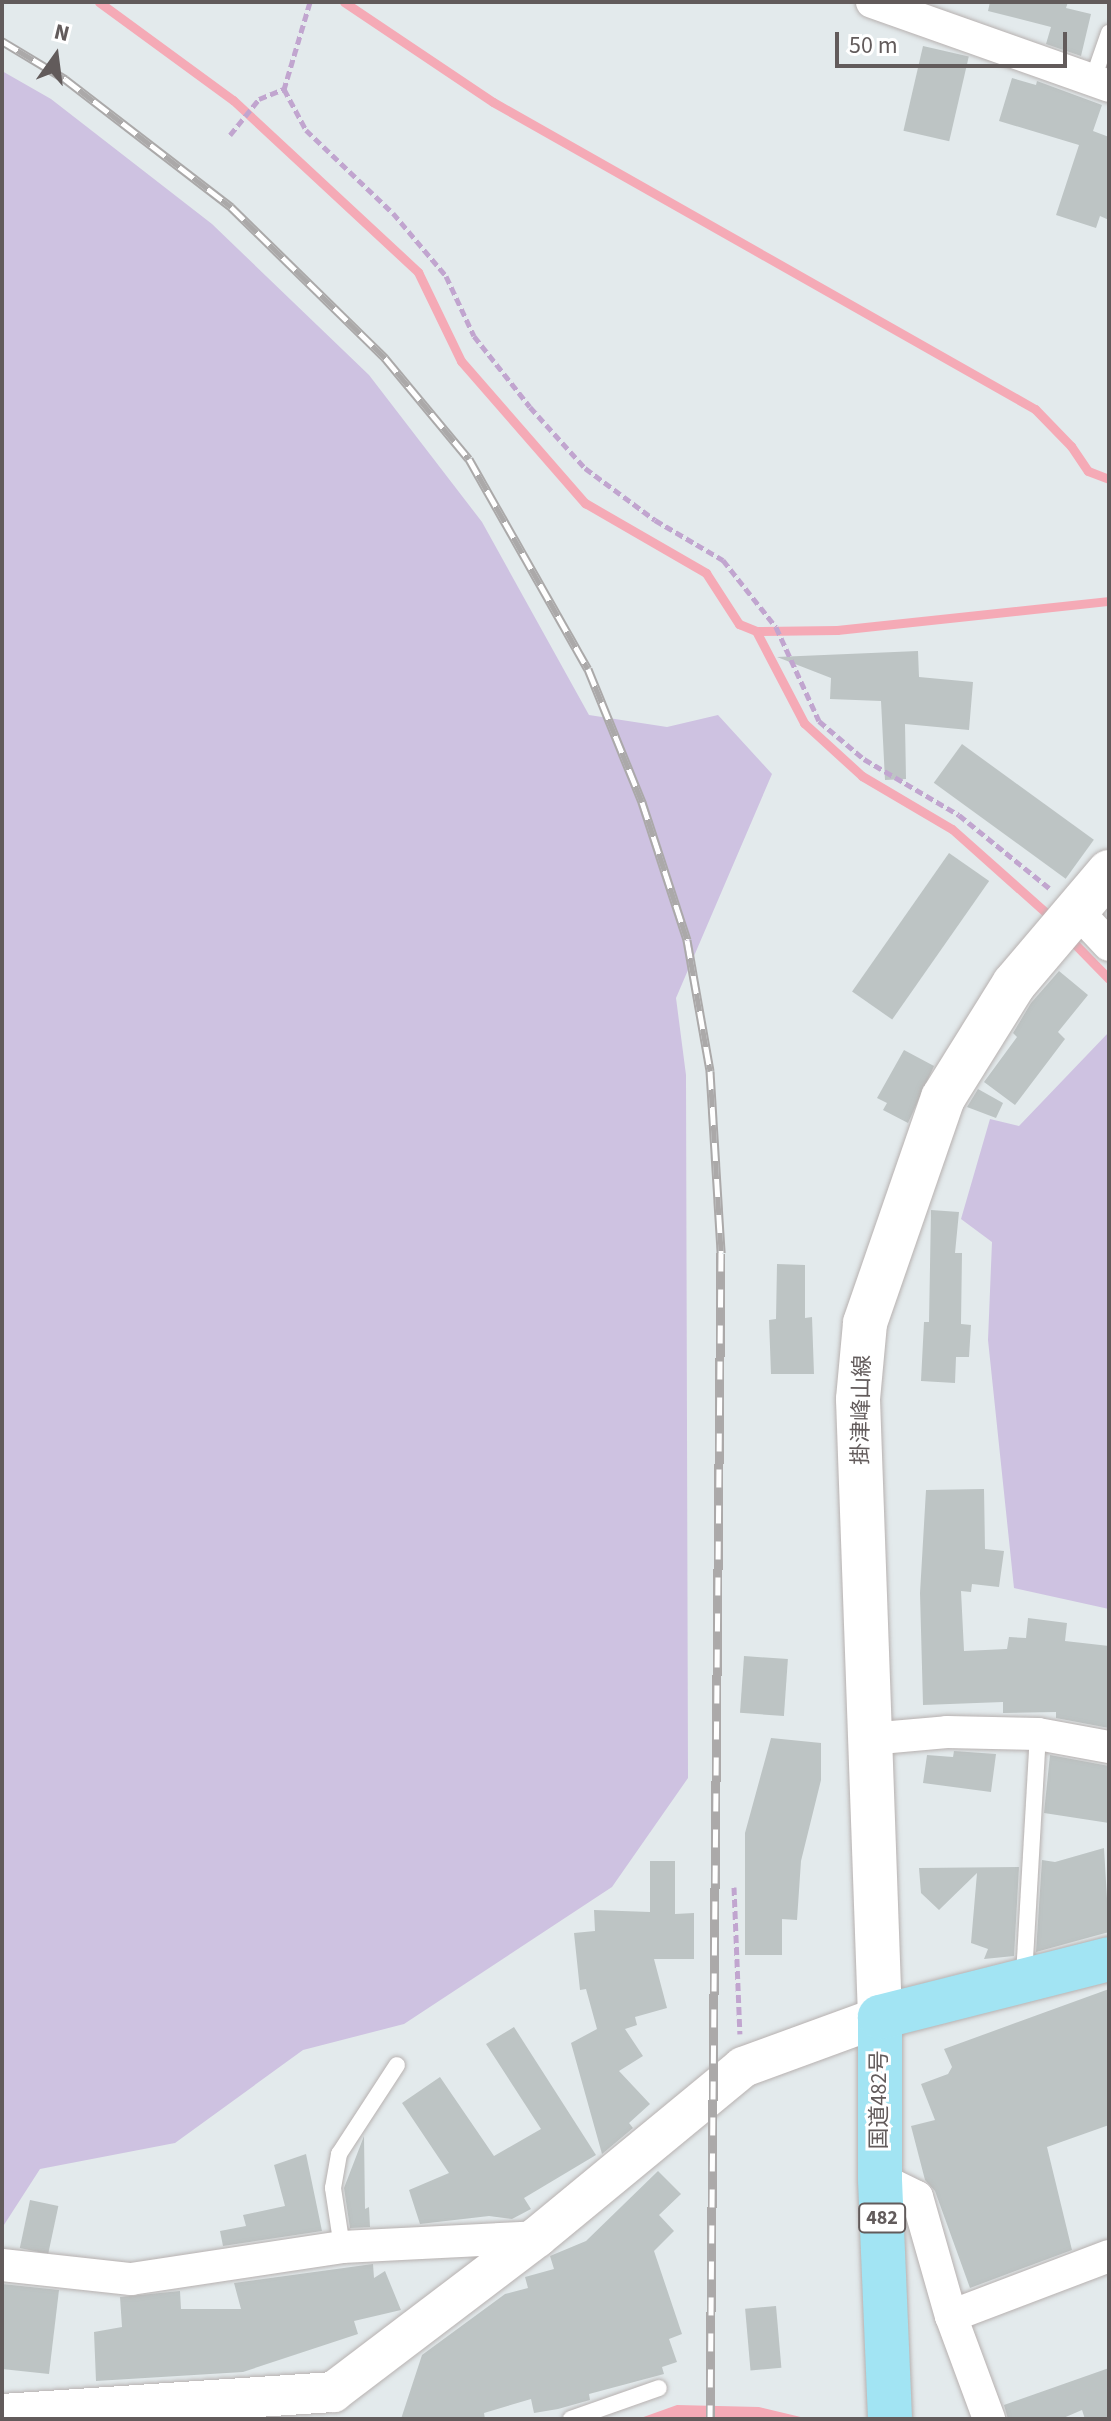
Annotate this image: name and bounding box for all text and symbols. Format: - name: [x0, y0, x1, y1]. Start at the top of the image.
- text: N: [51, 15, 73, 50]
- north arrow: [16, 16, 96, 96]
- scale bar: [839, 16, 1071, 66]
- text: 50 m: [849, 28, 898, 63]
- street label: 掛津峰山線: [848, 1355, 876, 1465]
- street label: 国道482号: [867, 2051, 893, 2149]
- road number: 482: [858, 2202, 906, 2234]

